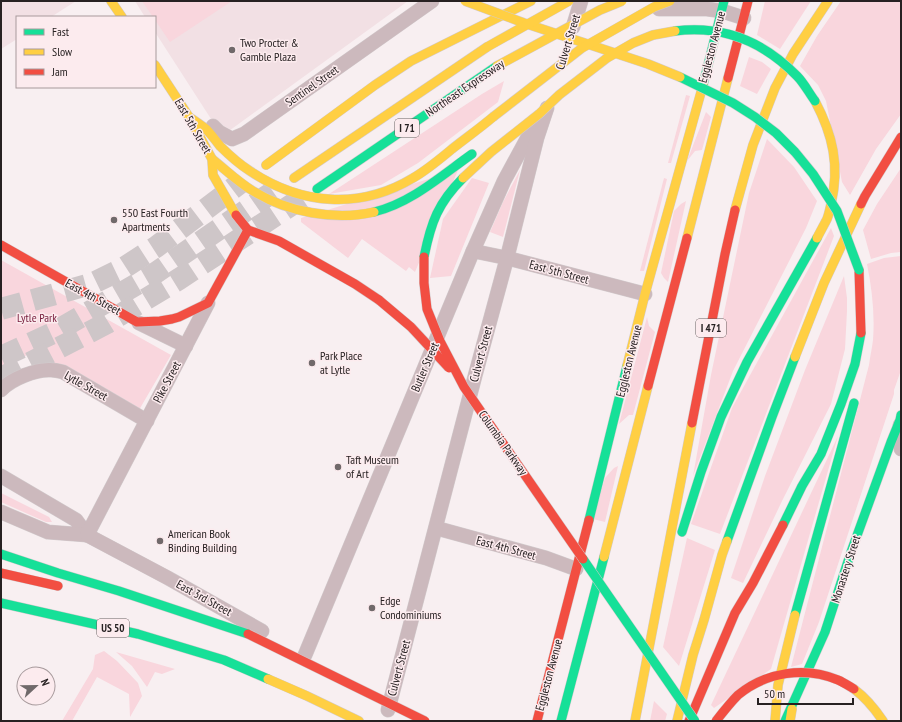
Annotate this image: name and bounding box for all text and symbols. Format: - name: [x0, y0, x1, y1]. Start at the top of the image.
- street label: Eggleston Avenue: [695, 9, 728, 84]
- street label: Culvert Street: [552, 12, 583, 71]
- legend: [16, 16, 156, 88]
- text: Fast: [52, 24, 70, 39]
- place label: Two Procter & Gamble Plaza: [240, 35, 299, 64]
- text: Slow: [52, 44, 73, 59]
- marker: Two Procter & Gamble Plaza: [227, 45, 237, 55]
- street label: Northeast Expressway: [423, 56, 507, 119]
- street label: Sentinel Street: [282, 61, 342, 109]
- text: Jam: [51, 64, 68, 79]
- street label: East 5th Street: [172, 95, 216, 157]
- road number: I 71: [395, 119, 419, 137]
- place label: 550 East Fourth Apartments: [122, 205, 188, 234]
- marker: 550 East Fourth Apartments: [109, 215, 119, 225]
- street label: East 5th Street: [528, 256, 591, 287]
- street label: East 4th Street: [63, 275, 124, 318]
- park label: Lytle Park: [17, 310, 57, 325]
- road number: I 471: [696, 319, 726, 337]
- street label: Eggleston Avenue: [612, 323, 645, 398]
- street label: Culvert Street: [466, 324, 495, 383]
- street label: Butler Street: [407, 339, 442, 394]
- place label: Park Place at Lytle: [320, 348, 362, 377]
- street label: Pike Street: [149, 358, 184, 405]
- marker: Park Place at Lytle: [307, 358, 317, 368]
- street label: Lytle Street: [62, 368, 111, 404]
- street label: Columbia Parkway: [476, 407, 531, 478]
- place label: Taft Museum of Art: [346, 452, 399, 481]
- marker: Taft Museum of Art: [333, 462, 343, 472]
- place label: American Book Binding Building: [168, 526, 237, 555]
- street label: East 4th Street: [475, 532, 538, 563]
- street label: Monastery Street: [828, 533, 864, 604]
- marker: American Book Binding Building: [155, 536, 165, 546]
- street label: East 3rd Street: [174, 576, 235, 619]
- place label: Edge Condominiums: [380, 593, 441, 622]
- marker: Edge Condominiums: [367, 603, 377, 613]
- road number: US 50: [97, 619, 129, 637]
- street label: Eggleston Avenue: [532, 637, 565, 712]
- street label: Culvert Street: [384, 638, 413, 697]
- north arrow: [16, 666, 56, 706]
- text: N: [38, 677, 53, 688]
- scale bar: [758, 680, 853, 706]
- text: 50 m: [764, 686, 785, 701]

